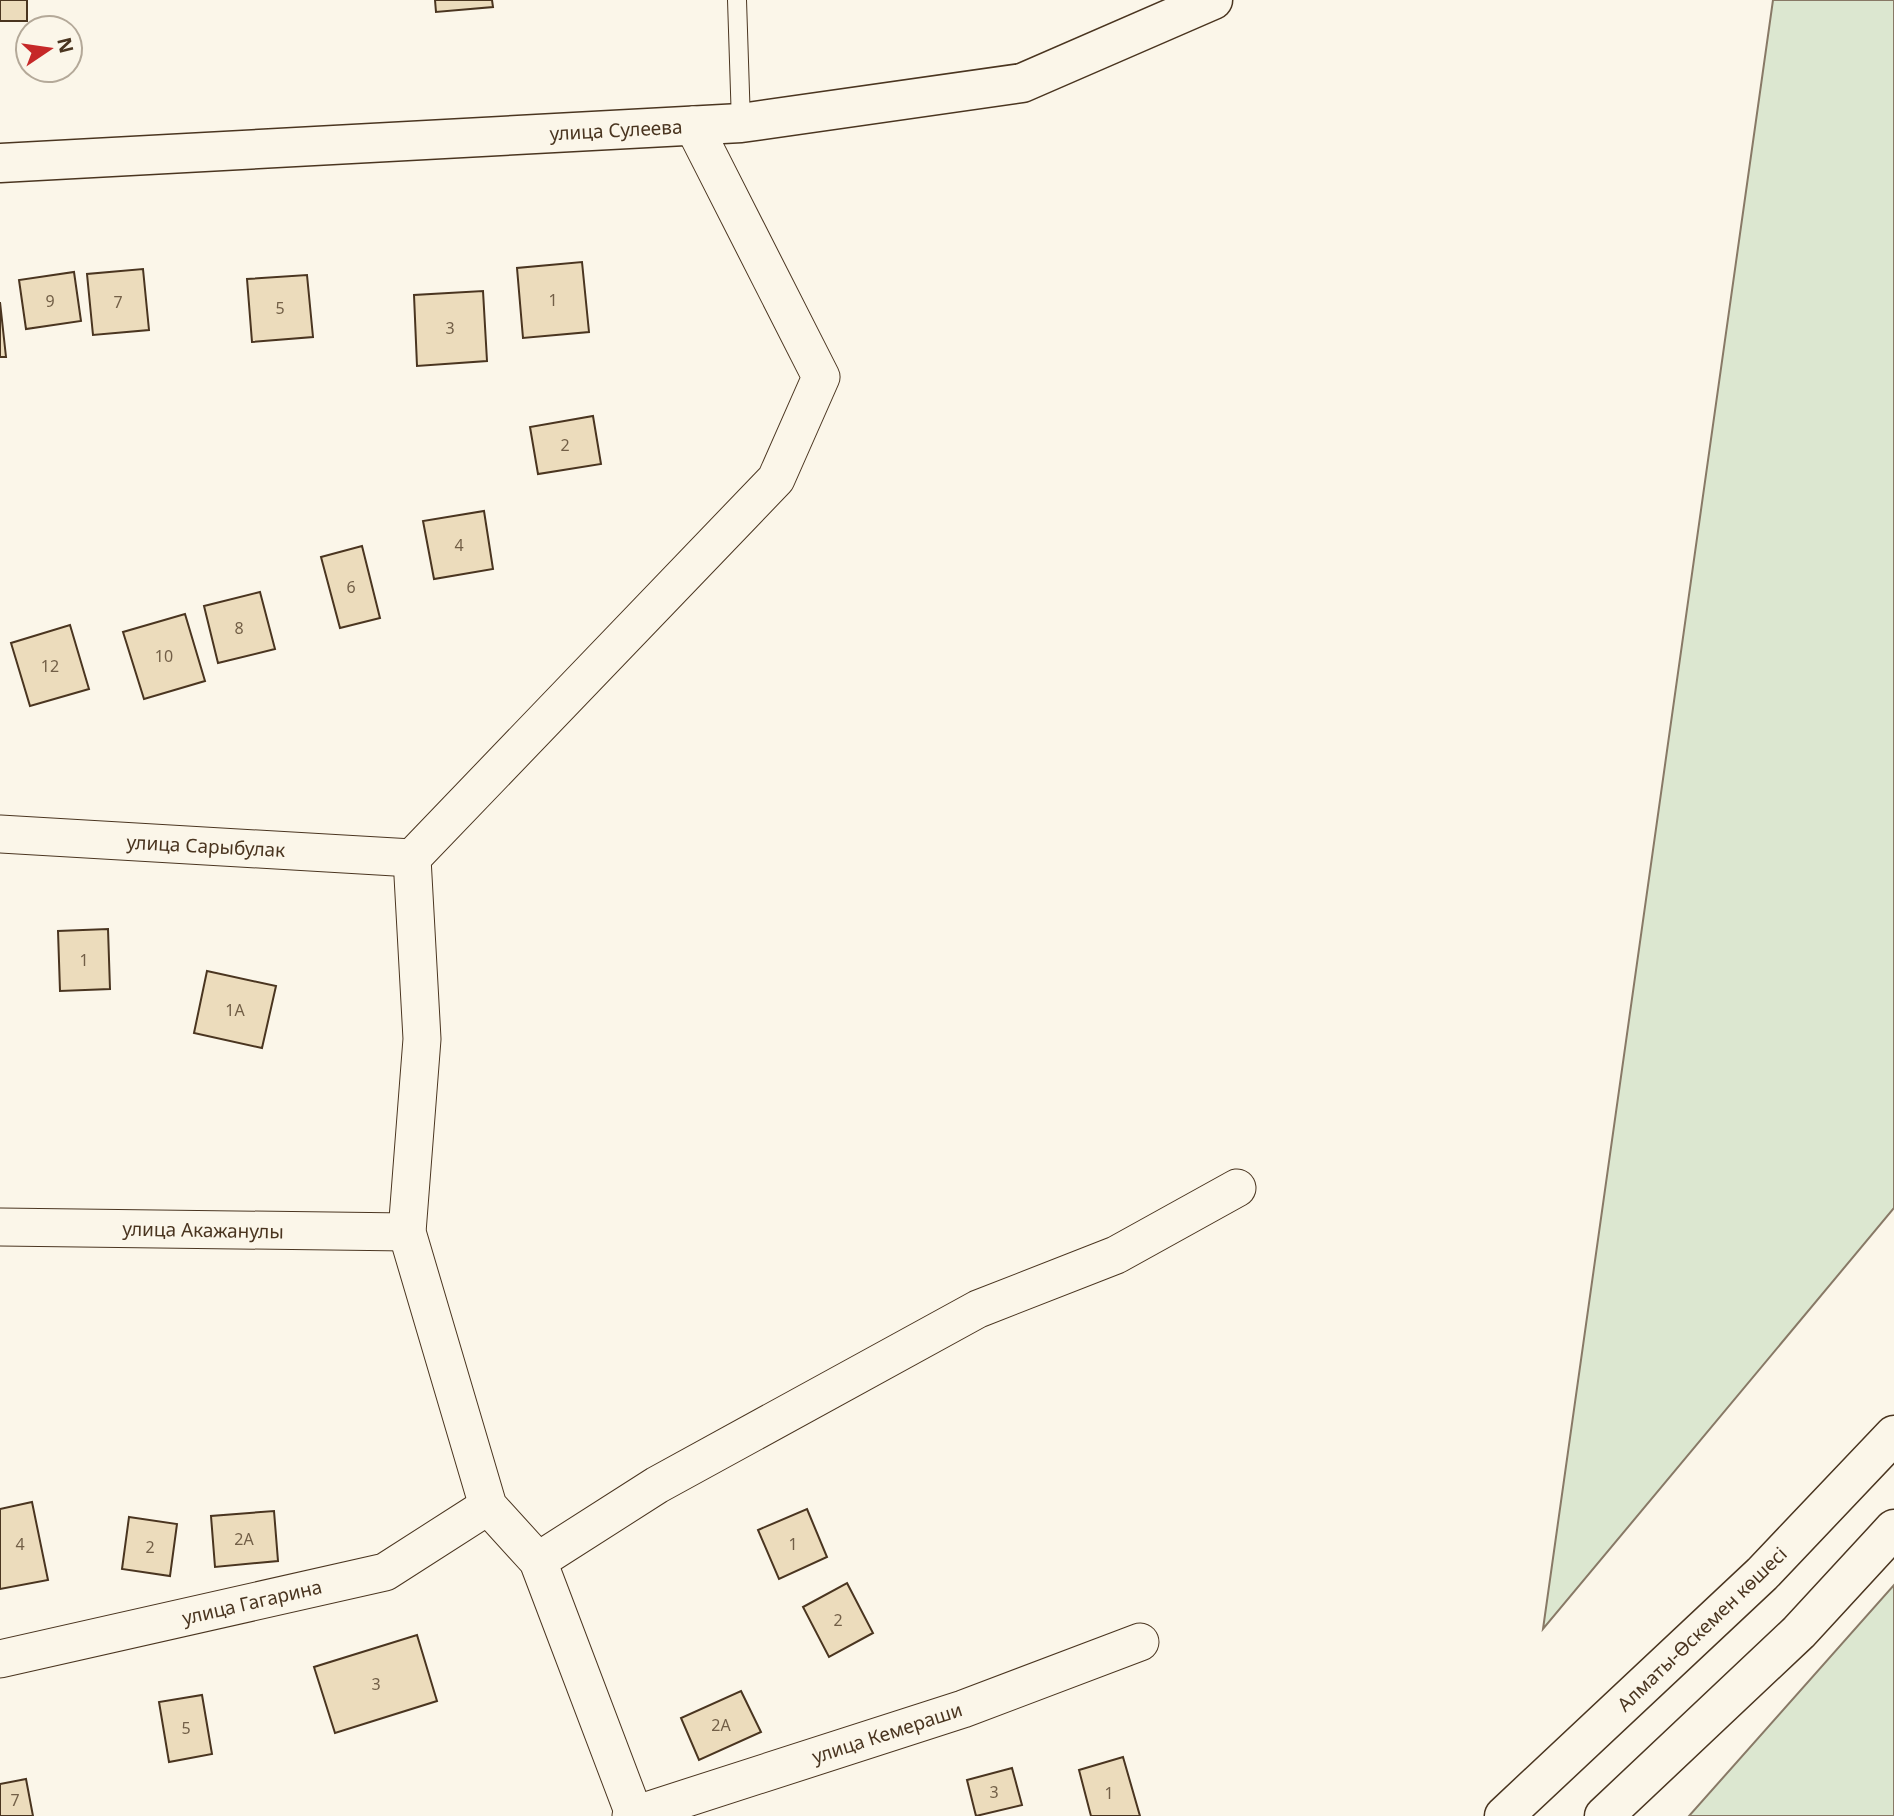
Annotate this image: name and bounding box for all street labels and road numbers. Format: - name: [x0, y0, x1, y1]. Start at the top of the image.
- street label: улица Сулеева: [549, 114, 683, 146]
- street label: улица Сарыбулак: [126, 829, 286, 863]
- street label: улица Акажанулы: [122, 1216, 284, 1244]
- street label: Алматы-Өскемен көшесі: [1611, 1541, 1793, 1717]
- street label: улица Гагарина: [180, 1573, 324, 1631]
- street label: улица Кемераши: [808, 1696, 966, 1770]

